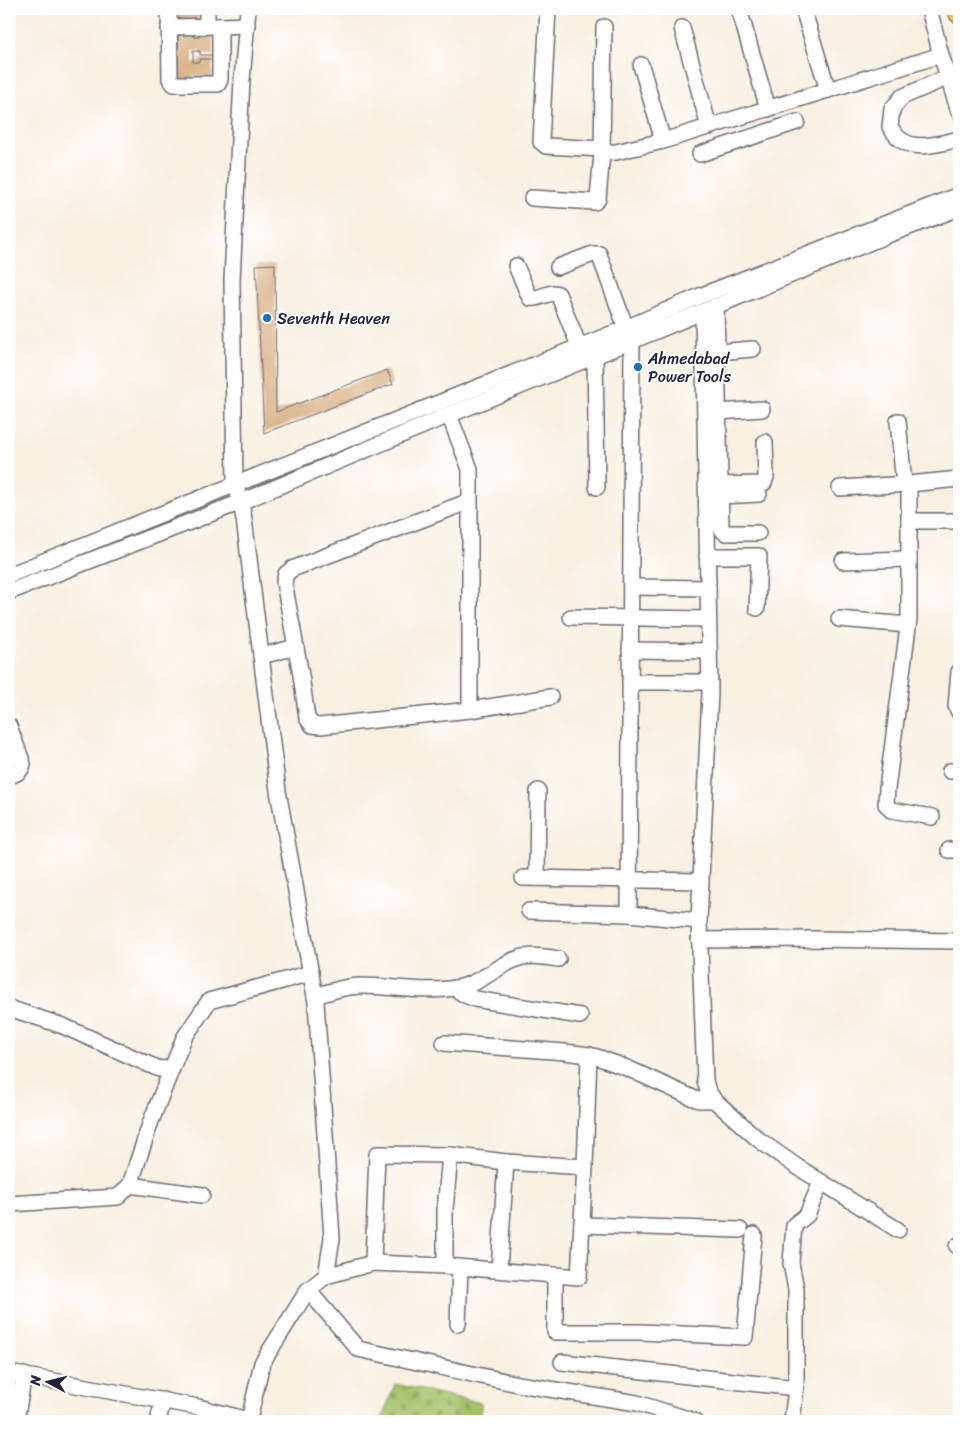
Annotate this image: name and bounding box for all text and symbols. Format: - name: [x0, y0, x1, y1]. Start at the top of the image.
- place label: Seventh Heaven: [277, 304, 390, 333]
- marker: Seventh Heaven: [261, 312, 273, 324]
- place label: Ahmedabad Power Tools: [647, 344, 732, 391]
- marker: Ahmedabad Power Tools: [632, 361, 644, 373]
- north arrow: [22, 1358, 72, 1408]
- text: N: [22, 1374, 49, 1388]

